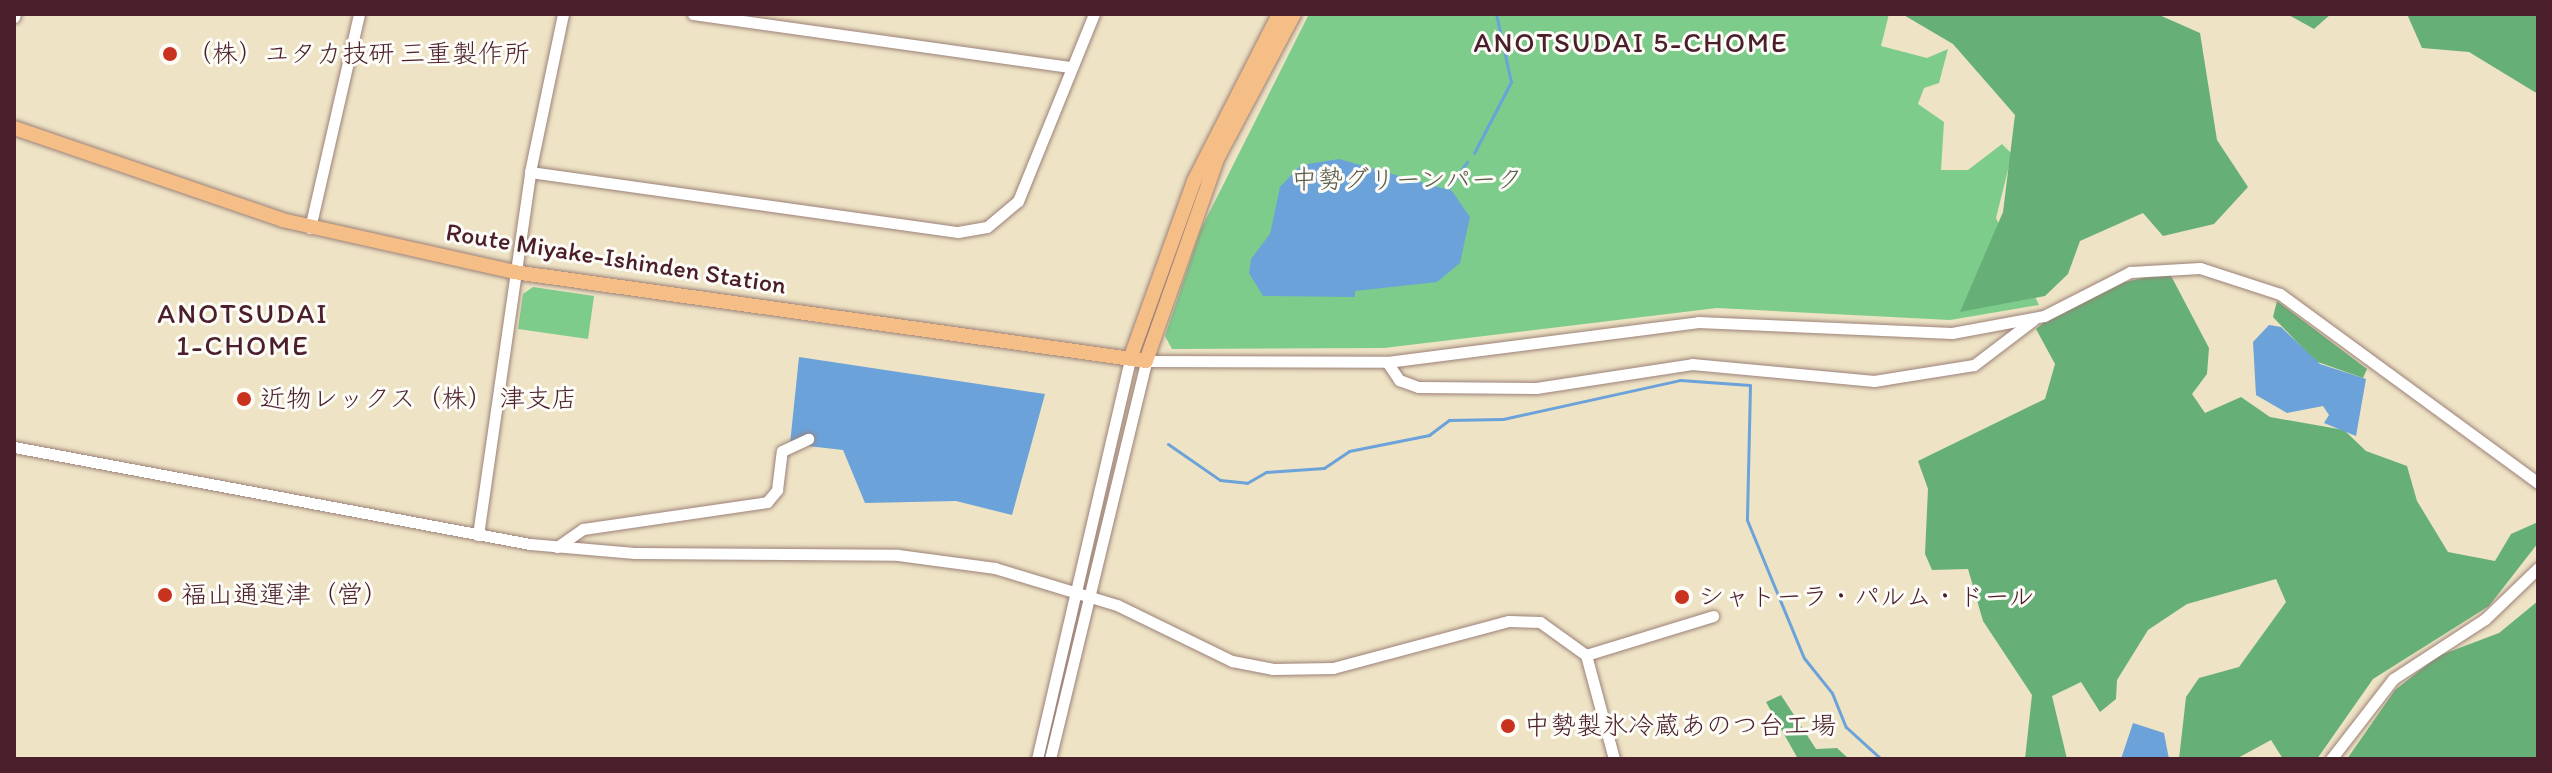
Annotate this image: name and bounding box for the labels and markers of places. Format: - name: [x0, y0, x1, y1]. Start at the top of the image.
- place label: （株）ユタカ技研 三重製作所: [186, 38, 530, 70]
- marker: （株）ユタカ技研 三重製作所: [161, 45, 179, 63]
- place label: 近物レックス（株） 津支店: [260, 383, 578, 415]
- marker: 近物レックス（株） 津支店: [235, 390, 253, 408]
- place label: 福山通運津（営）: [181, 579, 389, 611]
- place label: シャトーラ・パルム・ドール: [1698, 581, 2036, 613]
- marker: 福山通運津（営）: [156, 586, 174, 604]
- marker: シャトーラ・パルム・ドール: [1673, 588, 1691, 606]
- place label: 中勢製氷冷蔵あのつ台工場: [1524, 710, 1836, 742]
- marker: 中勢製氷冷蔵あのつ台工場: [1499, 717, 1517, 735]

